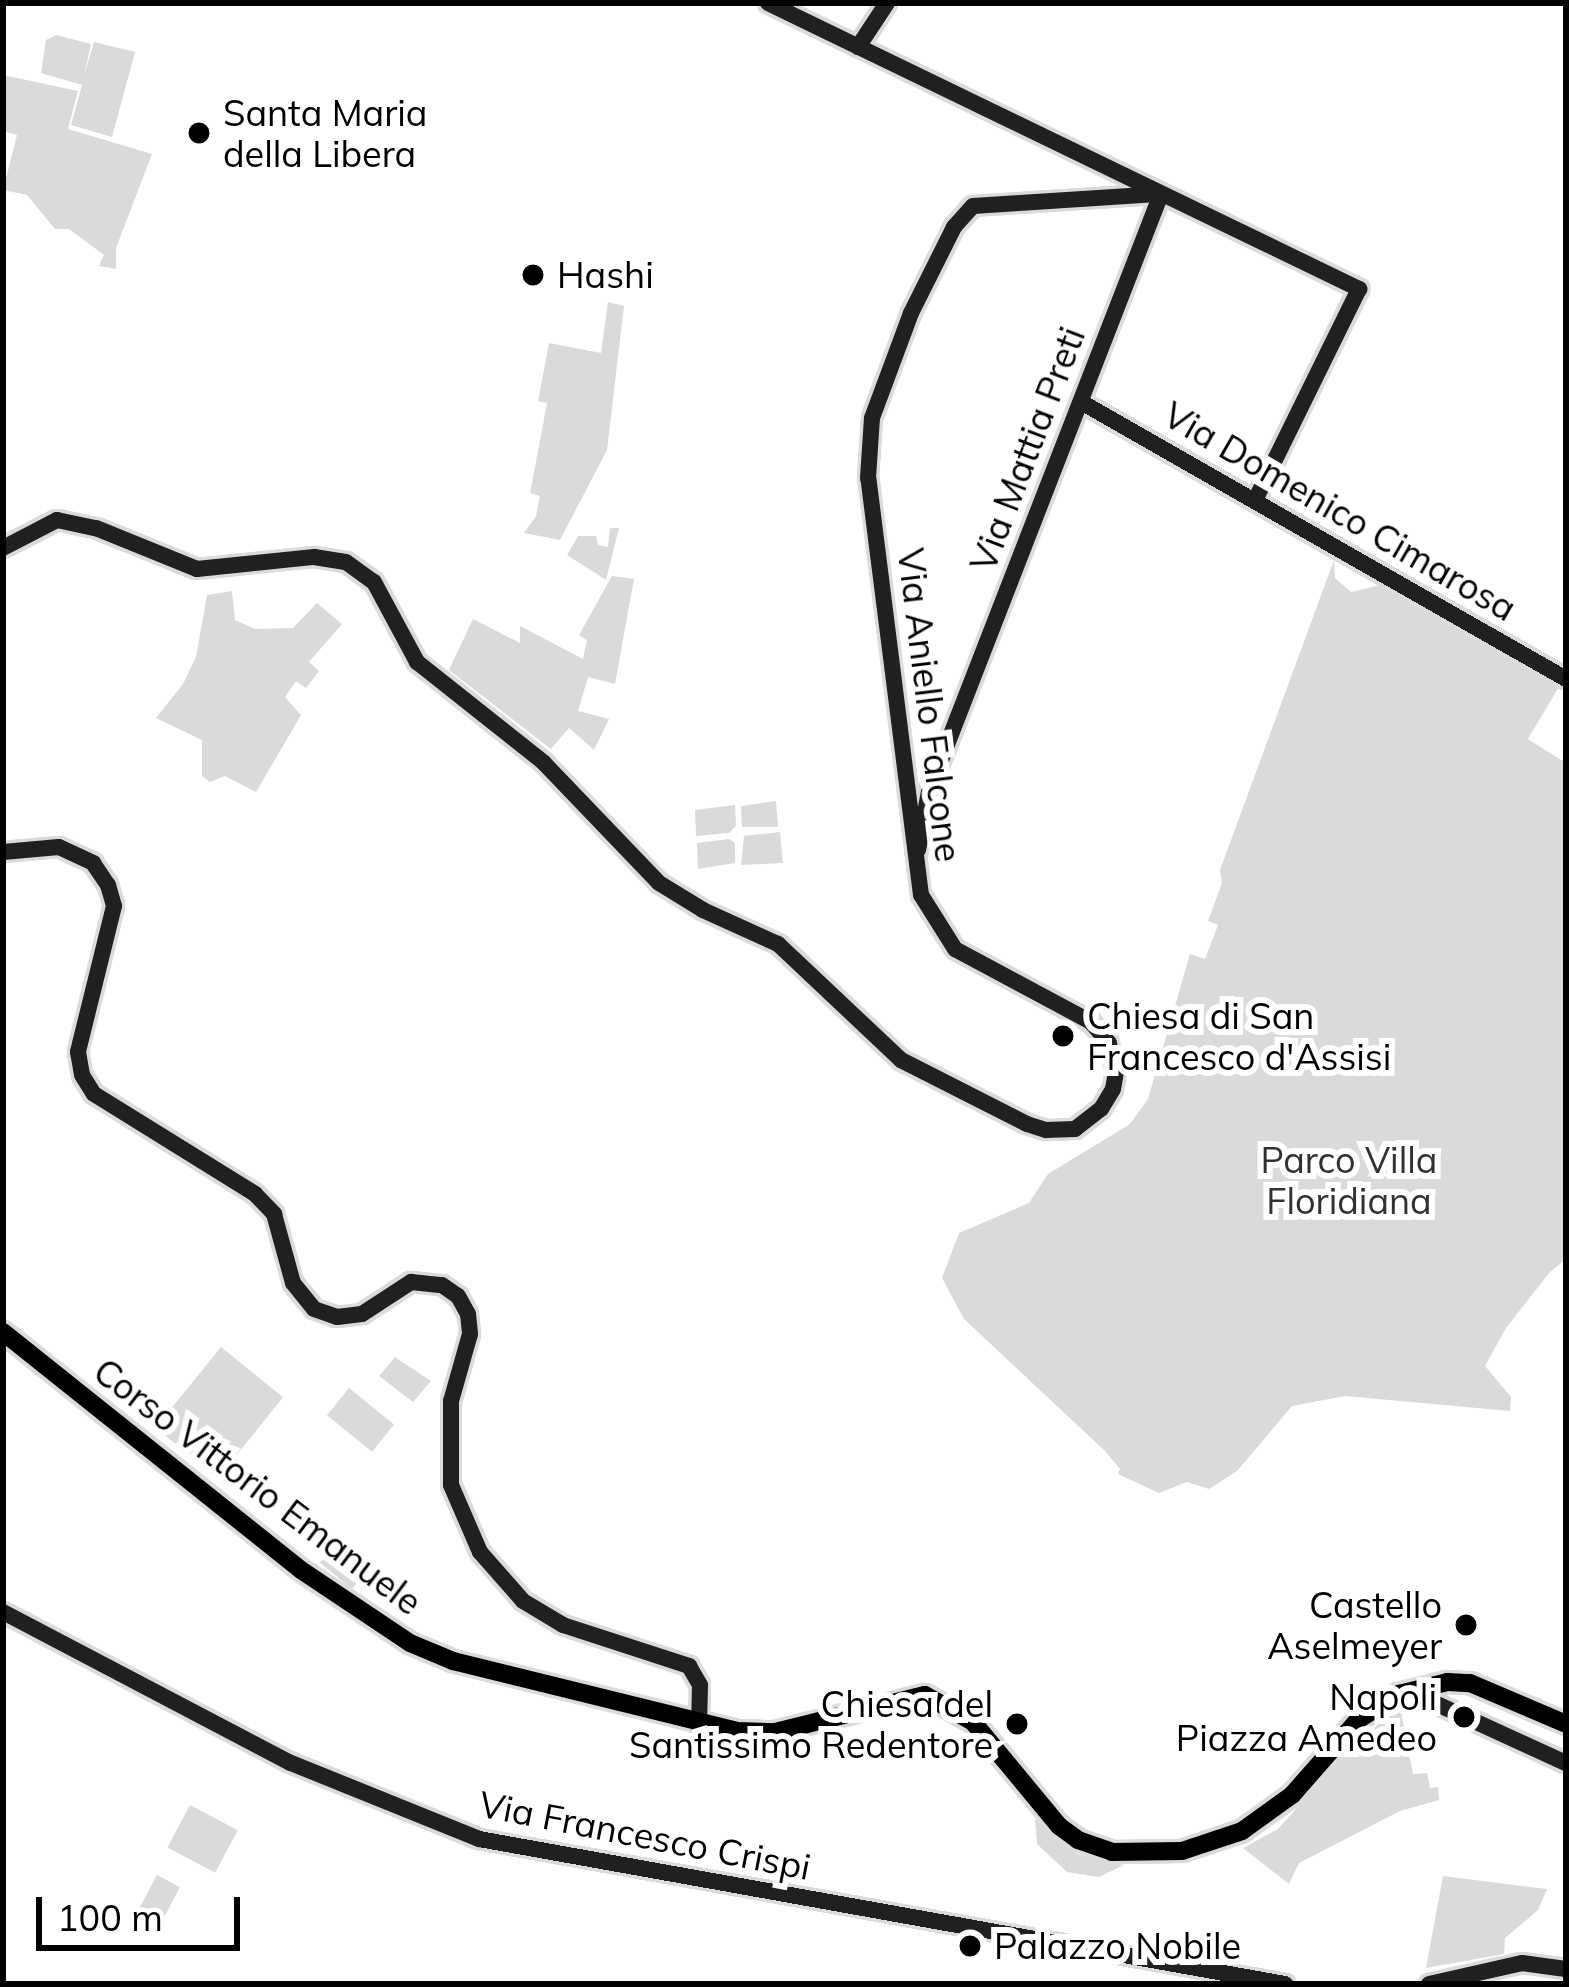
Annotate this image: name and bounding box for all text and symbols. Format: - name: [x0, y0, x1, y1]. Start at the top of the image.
- place label: Santa Maria della Libera: [223, 90, 427, 175]
- marker: Santa Maria della Libera: [186, 120, 212, 146]
- place label: Hashi: [557, 253, 654, 297]
- marker: Hashi: [520, 262, 546, 288]
- street label: Via Mattia Preti: [961, 321, 1093, 577]
- street label: Via Domenico Cimarosa: [1156, 392, 1524, 630]
- street label: Via Aniello Falcone: [889, 546, 971, 864]
- place label: Chiesa di San Francesco d'Assisi: [1087, 993, 1391, 1078]
- marker: Chiesa di San Francesco d'Assisi: [1050, 1023, 1076, 1049]
- park label: Parco Villa Floridiana: [1261, 1137, 1437, 1222]
- street label: Corso Vittorio Emanuele: [86, 1349, 430, 1623]
- place label: Castello Aselmeyer: [1267, 1582, 1442, 1667]
- marker: Castello Aselmeyer: [1453, 1612, 1479, 1638]
- place label: Napoli Piazza Amedeo: [1176, 1674, 1437, 1759]
- place label: Chiesa del Santissimo Redentore: [629, 1681, 993, 1766]
- marker: Napoli Piazza Amedeo: [1448, 1701, 1480, 1733]
- marker: Chiesa del Santissimo Redentore: [1004, 1711, 1030, 1737]
- street label: Via Francesco Crispi: [476, 1782, 814, 1888]
- scale bar: [42, 1873, 246, 1947]
- text: 100 m: [57, 1895, 163, 1940]
- place label: Palazzo Nobile: [994, 1924, 1241, 1968]
- marker: Palazzo Nobile: [957, 1933, 983, 1959]

